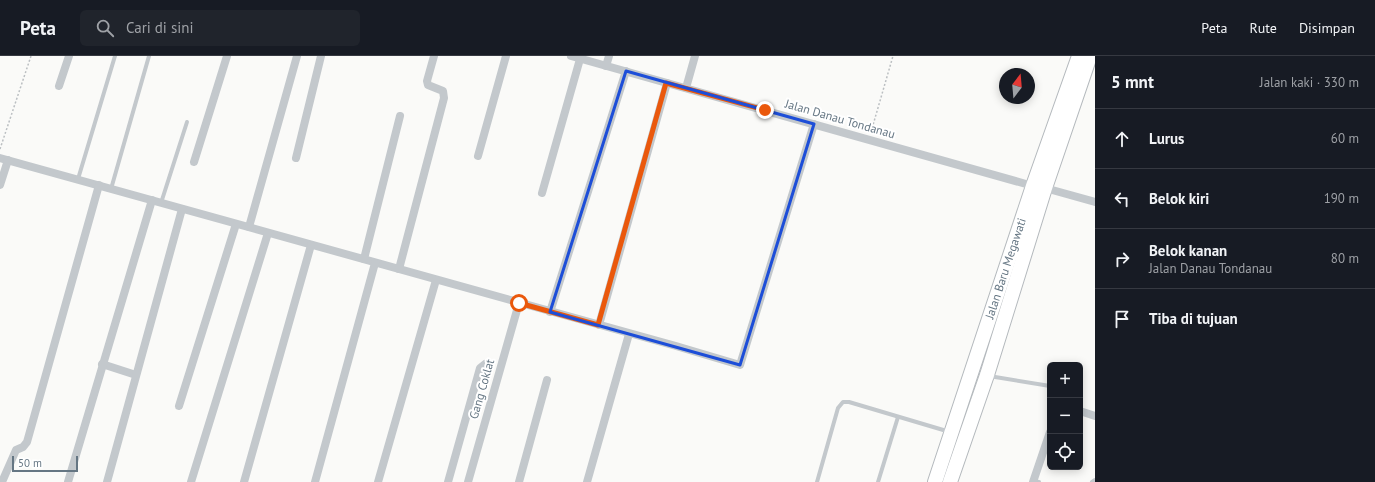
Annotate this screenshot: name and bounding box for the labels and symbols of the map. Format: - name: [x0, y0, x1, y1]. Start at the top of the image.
- north arrow: [999, 68, 1035, 104]
- street label: Jalan Danau Tondanau: [782, 95, 897, 141]
- route end: [756, 101, 774, 119]
- street label: Jalan Baru Megawati: [981, 216, 1029, 322]
- route start: [510, 294, 528, 312]
- street label: Gang Coklat: [466, 357, 497, 421]
- scale bar: [12, 454, 78, 473]

